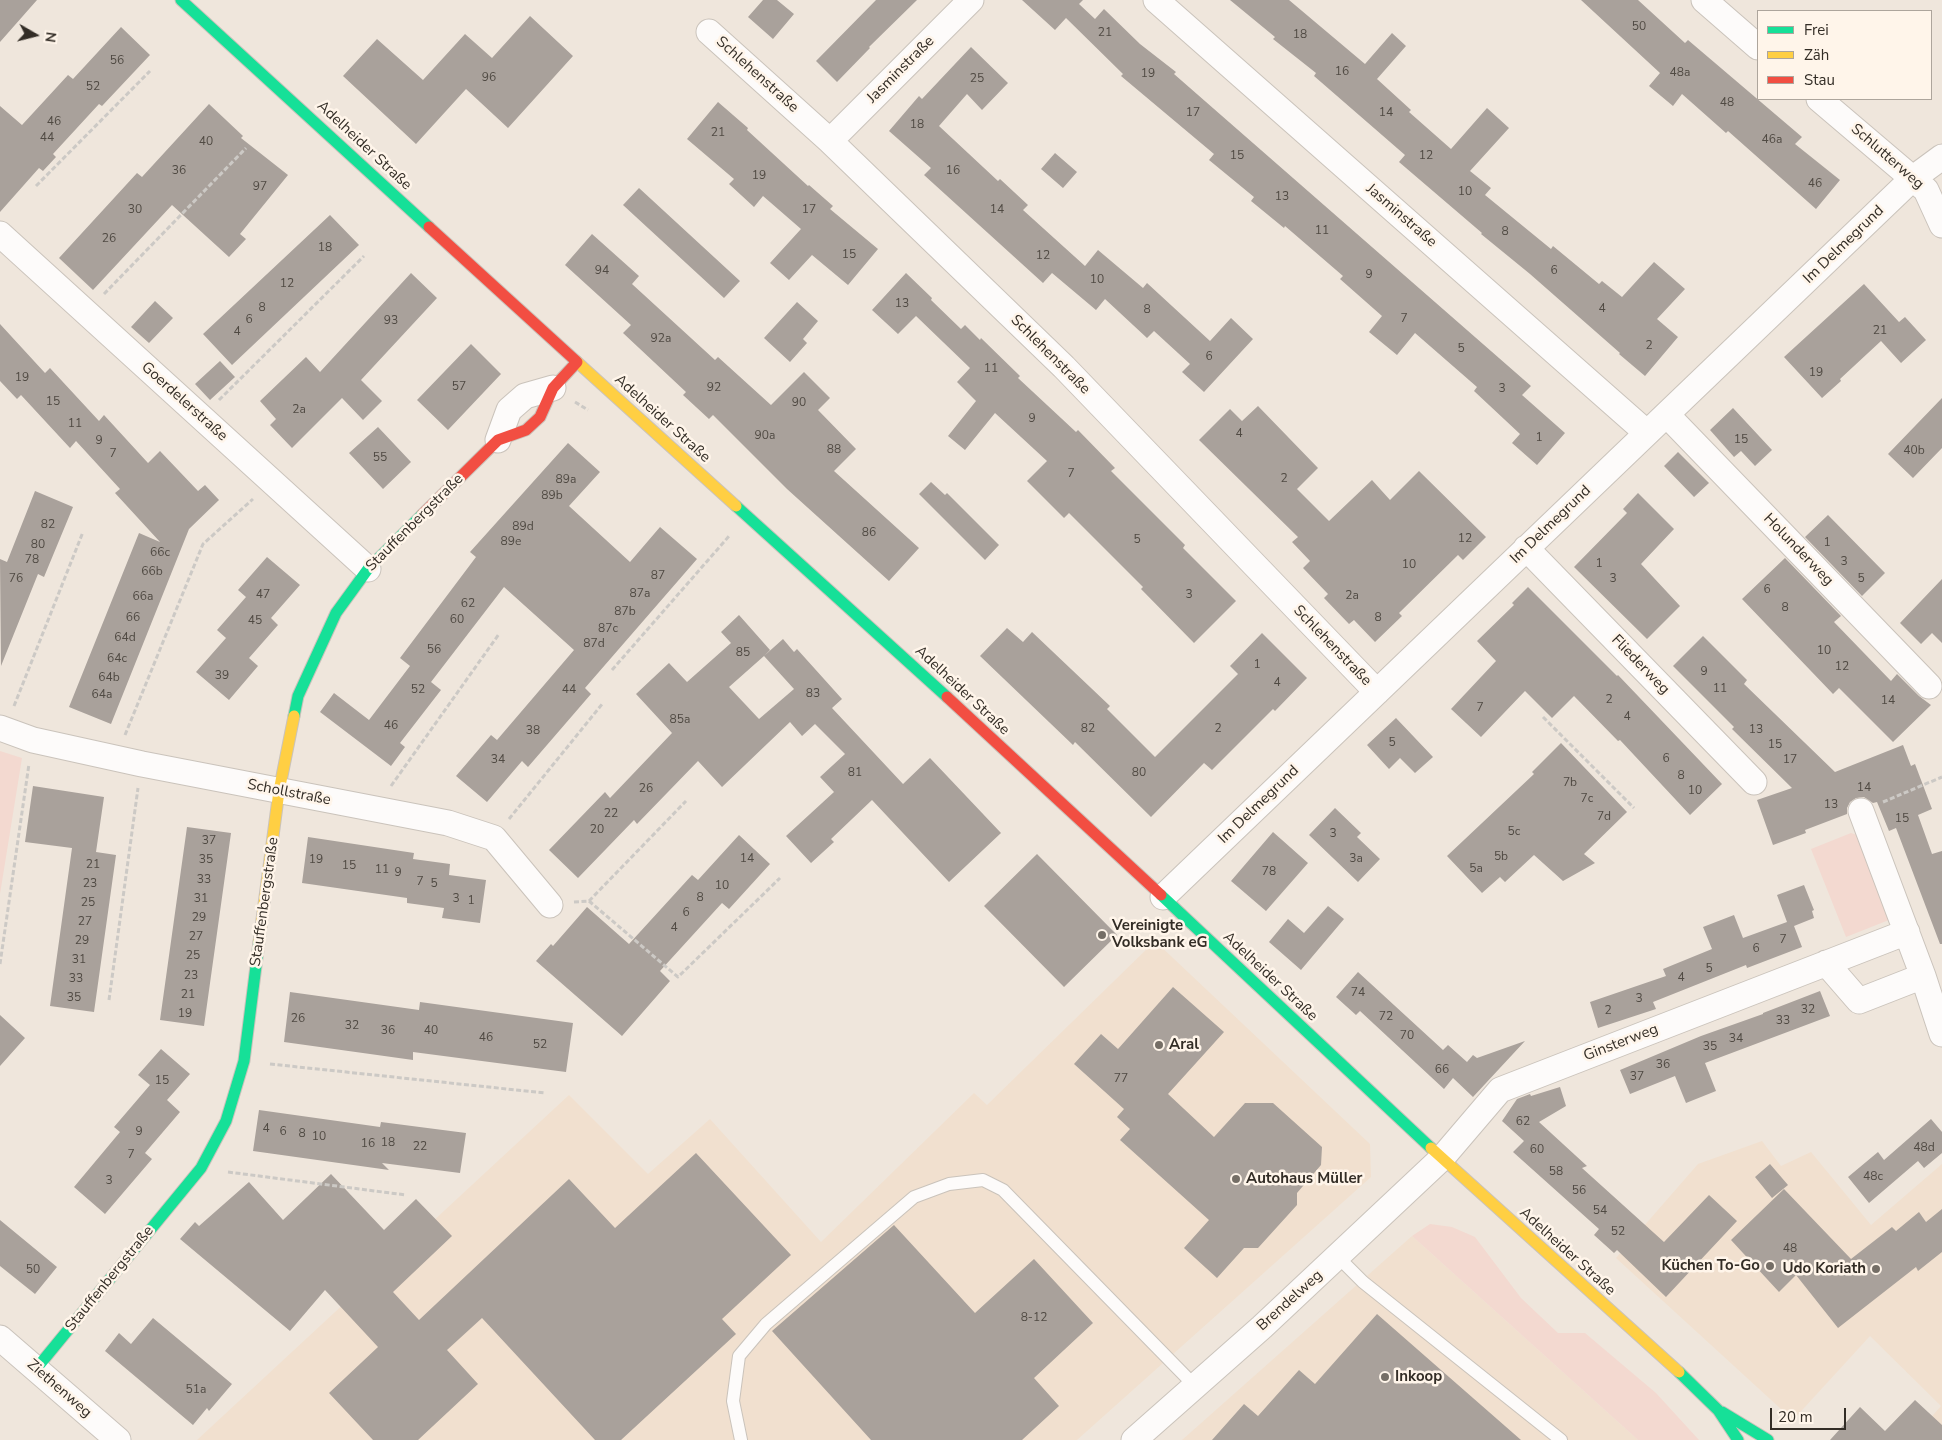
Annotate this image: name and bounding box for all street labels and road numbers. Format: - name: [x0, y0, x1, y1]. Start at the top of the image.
- street label: Schlehenstraße: [712, 33, 802, 117]
- street label: Jasminstraße: [864, 33, 938, 107]
- street label: Adelheider Straße: [313, 98, 415, 194]
- street label: Schlutterweg: [1847, 120, 1927, 194]
- street label: Jasminstraße: [1362, 180, 1440, 252]
- street label: Im Delmegrund: [1800, 202, 1888, 288]
- street label: Schlehenstraße: [1007, 312, 1093, 398]
- street label: Goerdelerstraße: [137, 359, 231, 445]
- street label: Adelheider Straße: [610, 371, 714, 467]
- street label: Stauffenbergstraße: [363, 471, 467, 575]
- street label: Im Delmegrund: [1507, 482, 1595, 568]
- street label: Holunderweg: [1759, 510, 1837, 590]
- street label: Schlehenstraße: [1289, 602, 1375, 690]
- street label: Fliederweg: [1607, 631, 1673, 699]
- street label: Adelheider Straße: [911, 643, 1013, 739]
- street label: Im Delmegrund: [1215, 762, 1303, 848]
- street label: Schollstraße: [246, 776, 332, 810]
- street label: Stauffenbergstraße: [247, 836, 283, 968]
- street label: Adelheider Straße: [1219, 929, 1321, 1025]
- street label: Ginsterweg: [1581, 1021, 1661, 1065]
- street label: Adelheider Straße: [1515, 1204, 1619, 1300]
- street label: Stauffenbergstraße: [62, 1223, 158, 1335]
- street label: Brendelweg: [1253, 1267, 1327, 1335]
- street label: Ziethenweg: [23, 1356, 95, 1422]

